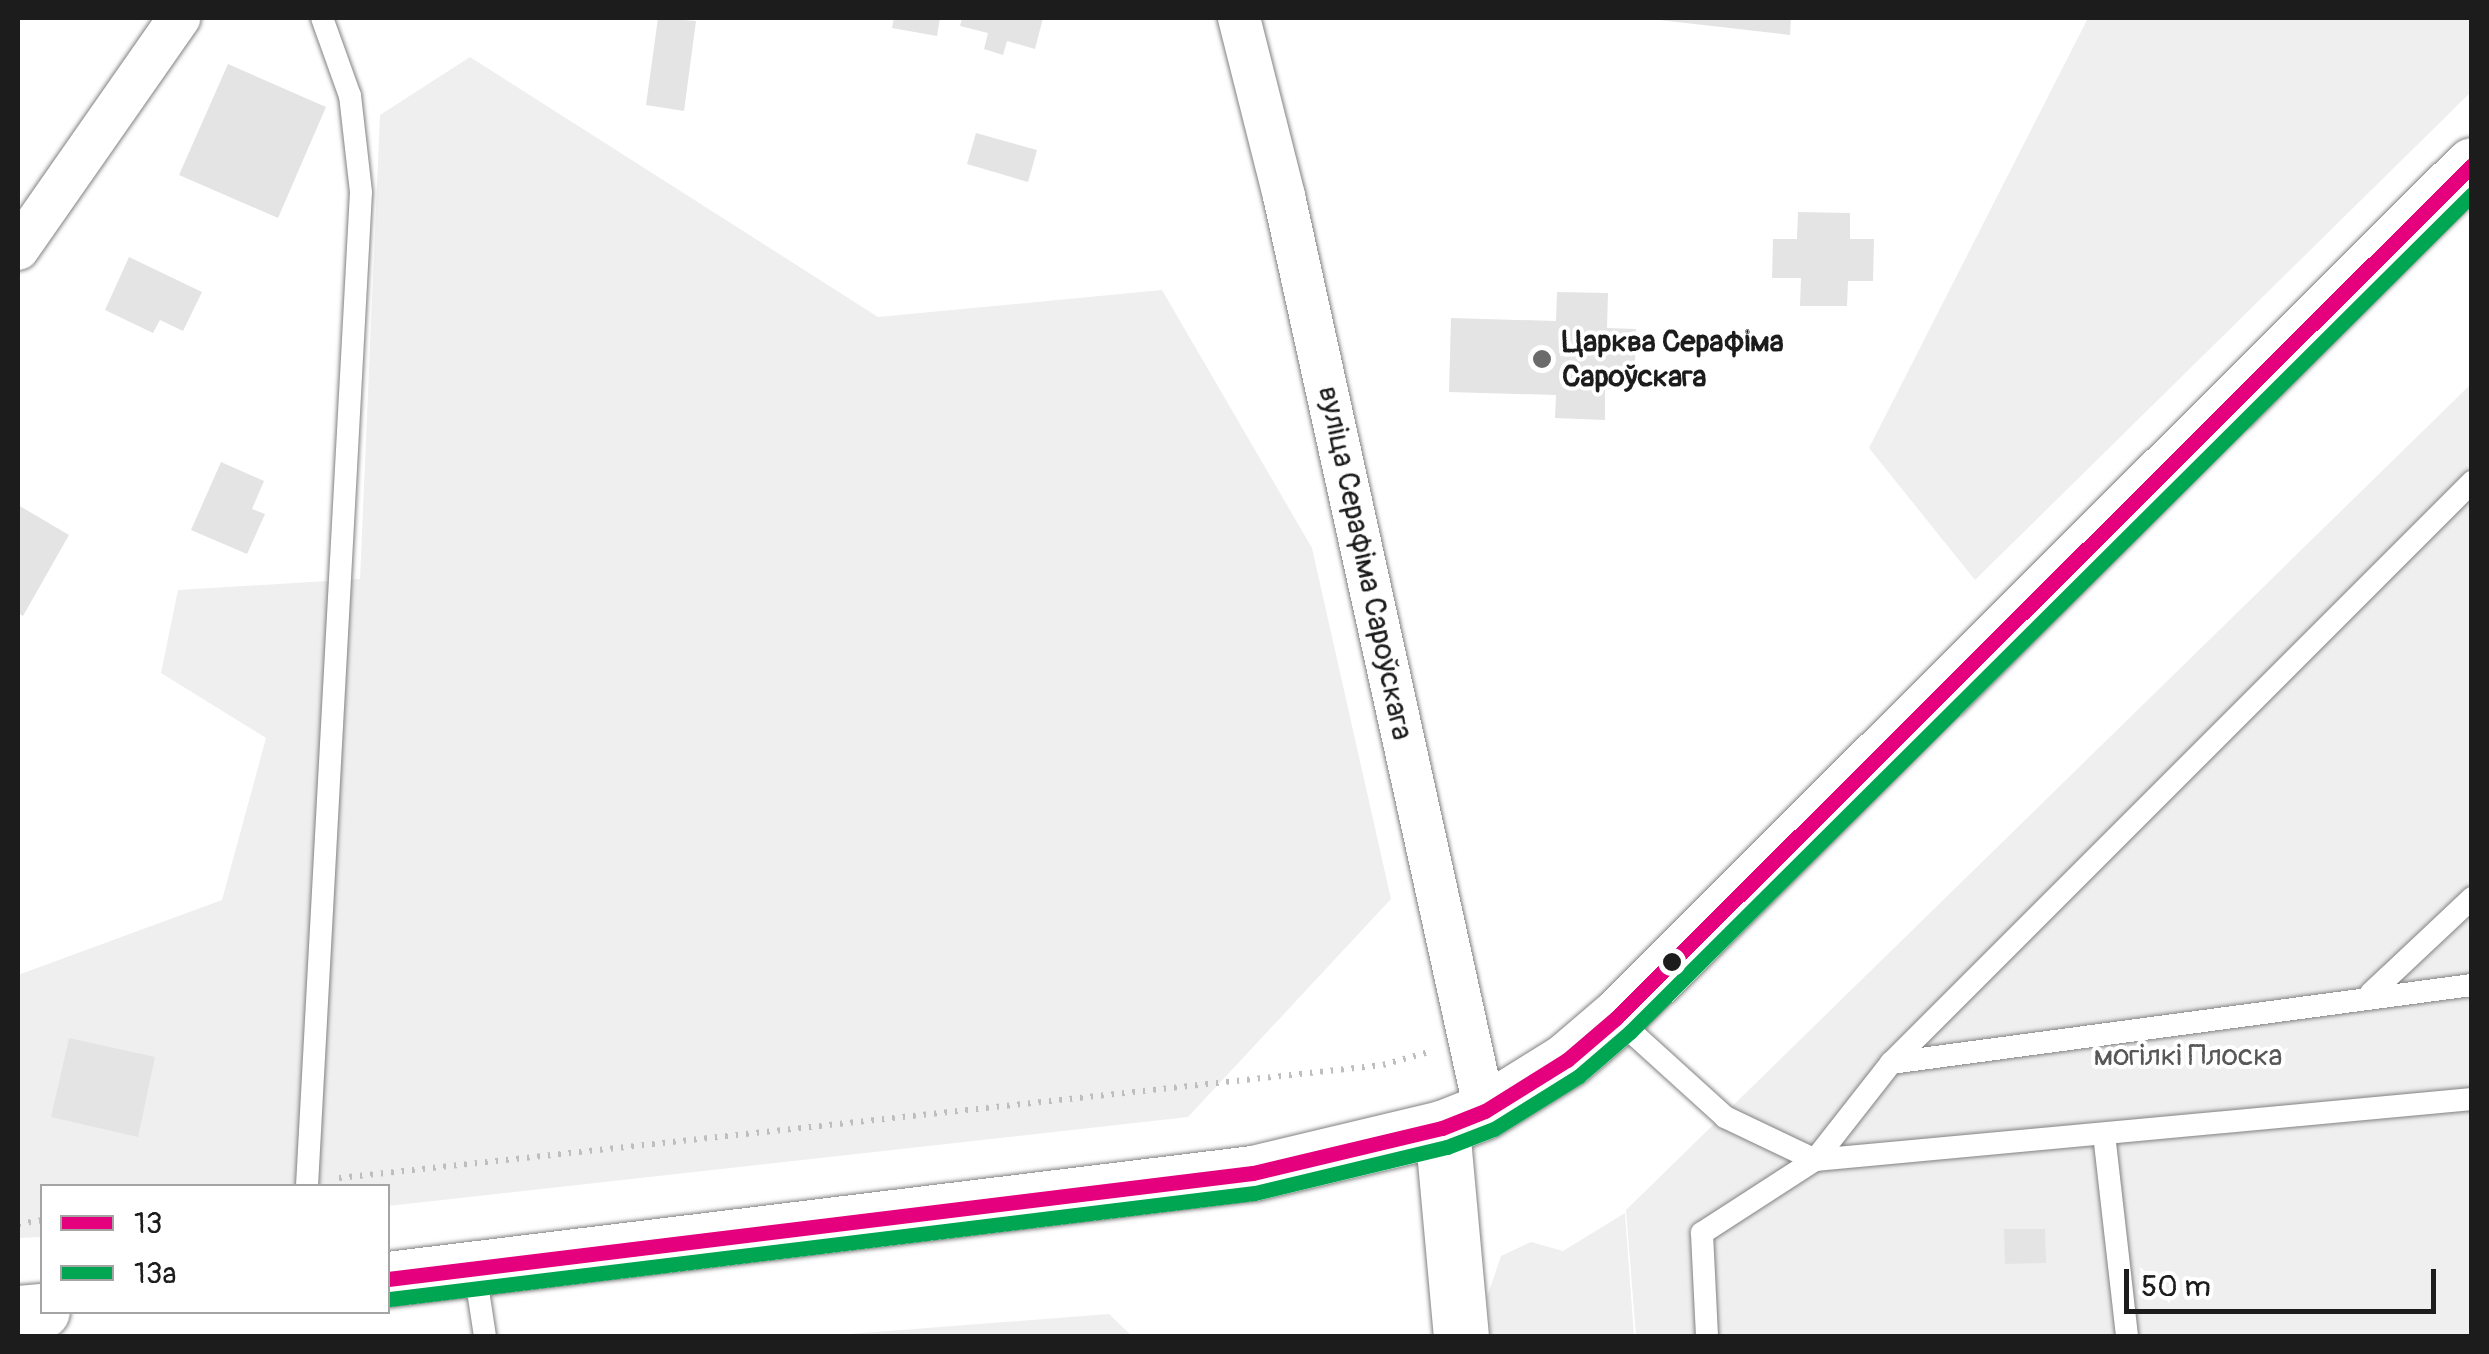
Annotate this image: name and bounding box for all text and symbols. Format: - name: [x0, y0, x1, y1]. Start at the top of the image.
- place label: Царква Серафіма Сароўскага: [1562, 324, 1784, 394]
- marker: Царква Серафіма Сароўскага: [1531, 348, 1553, 370]
- street label: вуліца Серафіма Сароўскага: [1310, 383, 1420, 743]
- unlabelled marker: [1662, 952, 1682, 972]
- park label: могілкі Плоска: [2093, 1038, 2283, 1074]
- legend: [40, 1184, 390, 1314]
- text: 13: [134, 1205, 162, 1242]
- scale bar: [2129, 1249, 2442, 1311]
- text: 13а: [134, 1255, 176, 1292]
- text: 50 m: [2141, 1268, 2211, 1305]

